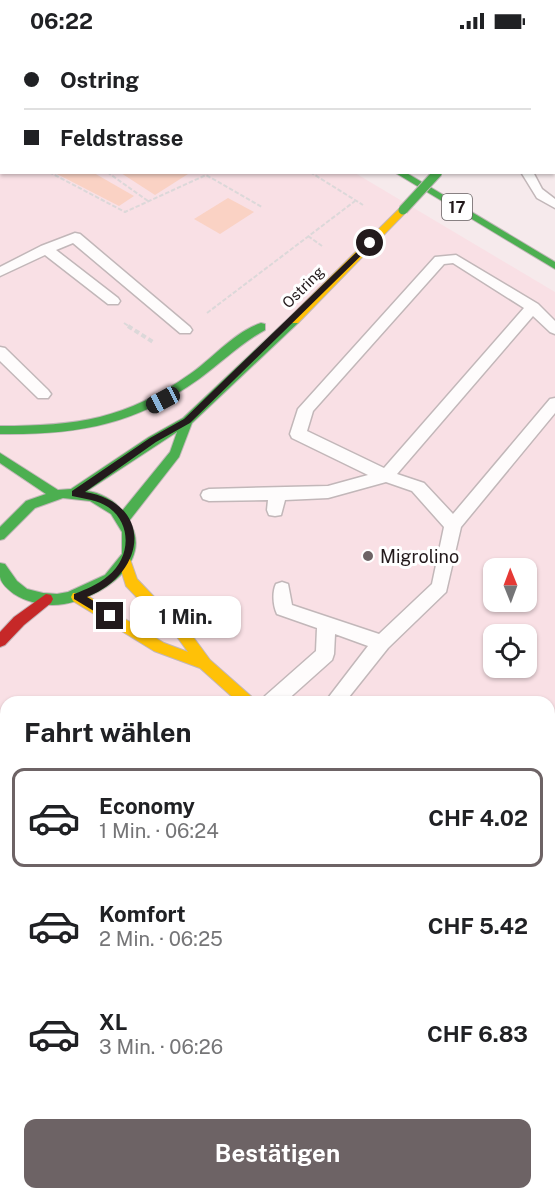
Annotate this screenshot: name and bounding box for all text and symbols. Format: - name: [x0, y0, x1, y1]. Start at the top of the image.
- text: 06:22: [30, 8, 93, 34]
- text: Ostring: [60, 67, 139, 93]
- text: Feldstrasse: [60, 125, 183, 151]
- road number: 17: [442, 194, 472, 220]
- route start: [356, 229, 383, 256]
- street label: Ostring: [279, 263, 327, 311]
- car: [143, 384, 183, 416]
- place label: Migrolino: [380, 546, 459, 567]
- marker: Migrolino: [361, 549, 375, 563]
- north arrow: [483, 558, 537, 612]
- map controls: [483, 558, 537, 678]
- callout: 1 Min.: [131, 595, 242, 637]
- route end: [96, 602, 123, 629]
- text: 1 Min.: [158, 605, 213, 629]
- button: locate: [483, 624, 537, 678]
- text: Fahrt wählen: [24, 716, 192, 748]
- icon: car: [27, 791, 81, 845]
- text: Economy: [99, 793, 195, 819]
- text: CHF 4.02: [428, 805, 528, 831]
- text: 1 Min. · 06:24: [99, 819, 219, 843]
- icon: car: [27, 899, 81, 953]
- text: Komfort: [99, 901, 186, 927]
- text: CHF 5.42: [428, 913, 528, 939]
- text: 2 Min. · 06:25: [99, 927, 223, 951]
- icon: car: [27, 1007, 81, 1061]
- text: XL: [99, 1009, 127, 1035]
- text: CHF 6.83: [427, 1021, 528, 1047]
- text: 3 Min. · 06:26: [99, 1035, 223, 1059]
- button: Bestätigen: [24, 1119, 531, 1188]

